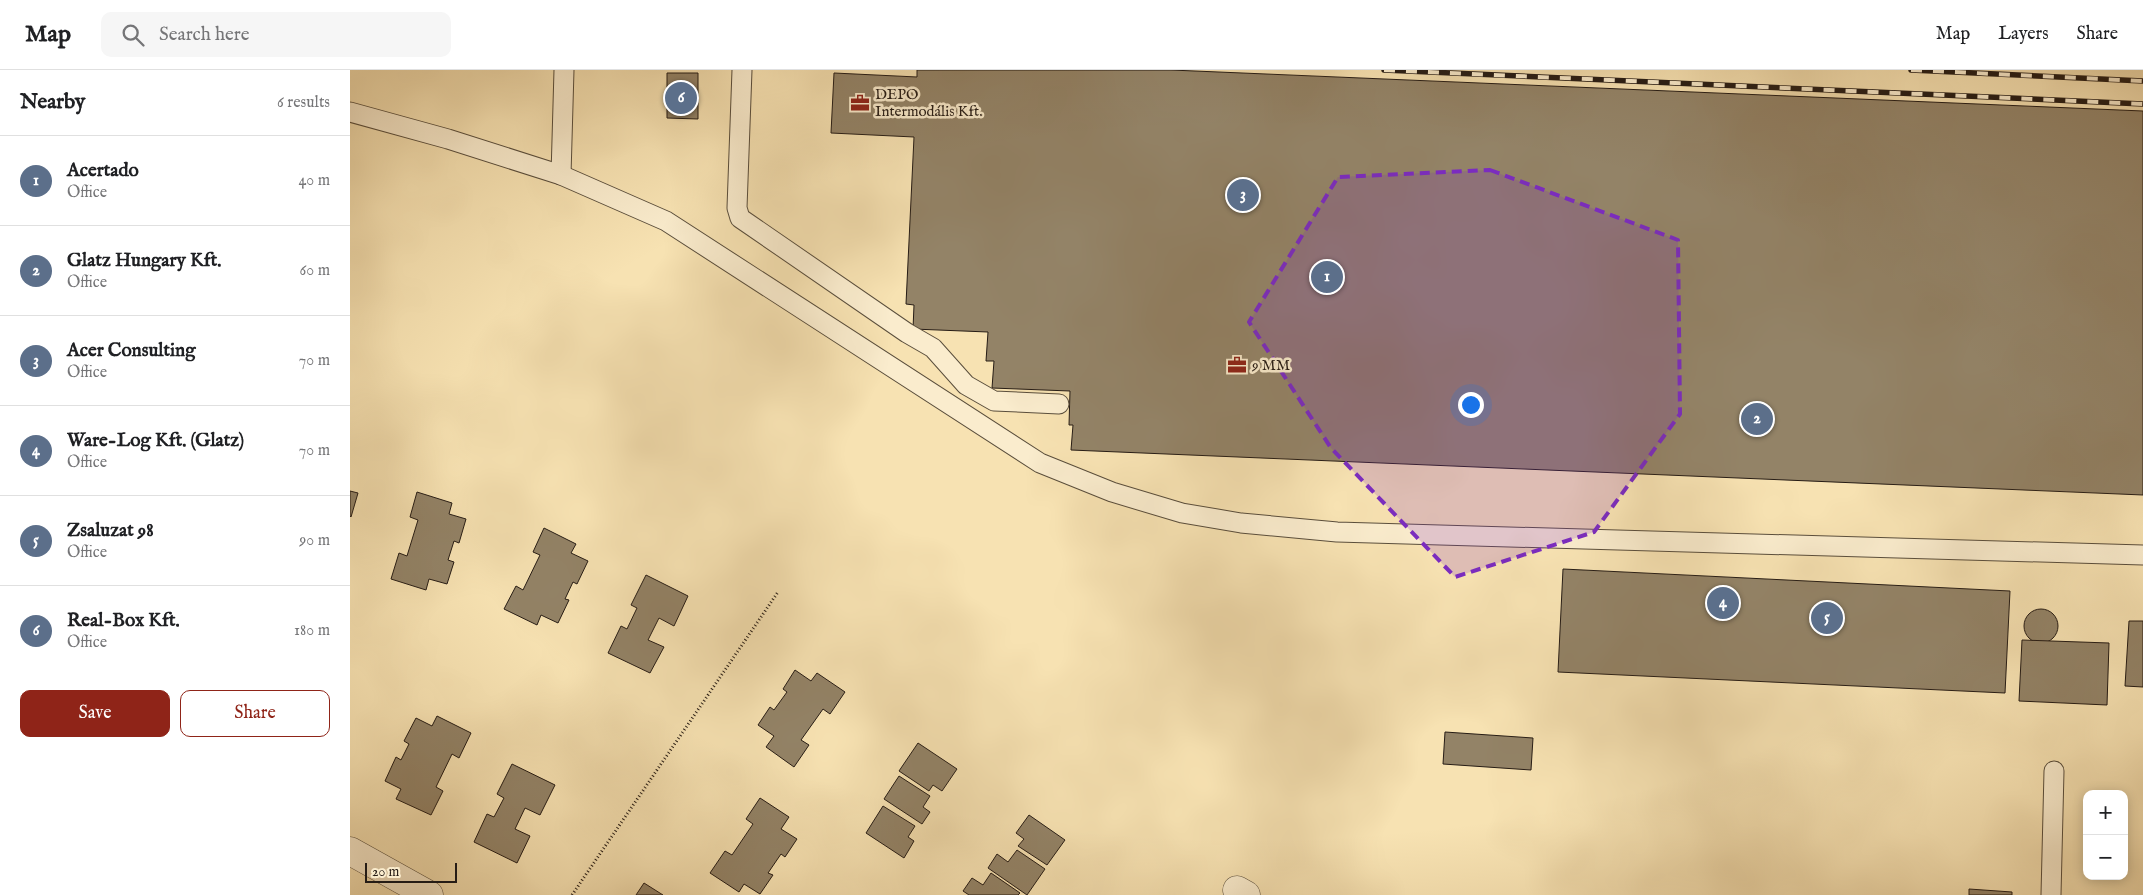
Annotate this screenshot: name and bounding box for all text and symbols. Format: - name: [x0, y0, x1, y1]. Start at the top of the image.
- search box: [101, 12, 451, 57]
- text: Map: [25, 19, 71, 50]
- icon: search: [119, 21, 147, 49]
- text: Search here: [159, 23, 250, 47]
- text: Map: [1936, 23, 1970, 46]
- text: Layers: [1998, 23, 2049, 46]
- text: Share: [2077, 23, 2118, 46]
- pin: 6: [665, 79, 697, 117]
- place label: DEPO Intermodális Kft.: [875, 85, 982, 121]
- text: Nearby: [20, 89, 85, 116]
- office icon: DEPO Intermodális Kft.: [849, 92, 871, 114]
- text: 6 results: [277, 93, 330, 113]
- text: Acertado: [67, 159, 139, 183]
- text: 1: [33, 171, 39, 191]
- text: 40 m: [298, 171, 330, 191]
- pin: 3: [1227, 176, 1259, 214]
- text: Office: [67, 183, 107, 203]
- text: Glatz Hungary Kft.: [67, 249, 221, 273]
- pin: 1: [1311, 258, 1343, 296]
- text: 2: [32, 261, 40, 281]
- text: 60 m: [300, 261, 330, 281]
- text: Office: [67, 273, 107, 293]
- text: Acer Consulting: [67, 339, 196, 363]
- text: 3: [33, 351, 39, 371]
- text: 70 m: [299, 351, 330, 371]
- office icon: 9 MM: [1226, 354, 1248, 376]
- place label: 9 MM: [1251, 356, 1290, 375]
- text: Office: [67, 363, 107, 383]
- your location: [1458, 392, 1484, 418]
- pin: 2: [1741, 400, 1773, 438]
- text: Ware-Log Kft. (Glatz): [67, 429, 244, 453]
- text: 4: [32, 441, 40, 461]
- text: 70 m: [299, 441, 330, 461]
- text: Office: [67, 453, 107, 473]
- text: Zsaluzat 98: [67, 519, 154, 543]
- text: 5: [33, 531, 39, 551]
- text: 90 m: [299, 531, 330, 551]
- text: Office: [67, 543, 107, 563]
- pin: 4: [1707, 584, 1739, 622]
- pin: 5: [1811, 599, 1843, 637]
- text: Real-Box Kft.: [67, 609, 180, 633]
- text: 6: [33, 621, 39, 641]
- text: 180 m: [294, 621, 330, 641]
- text: Office: [67, 633, 107, 653]
- button: Save: [20, 690, 170, 737]
- button: Share: [180, 690, 330, 737]
- map controls: [2083, 790, 2128, 880]
- button: +: [2083, 790, 2128, 835]
- button: −: [2083, 835, 2128, 880]
- scale bar: [365, 860, 458, 883]
- text: 20 m: [372, 863, 399, 881]

